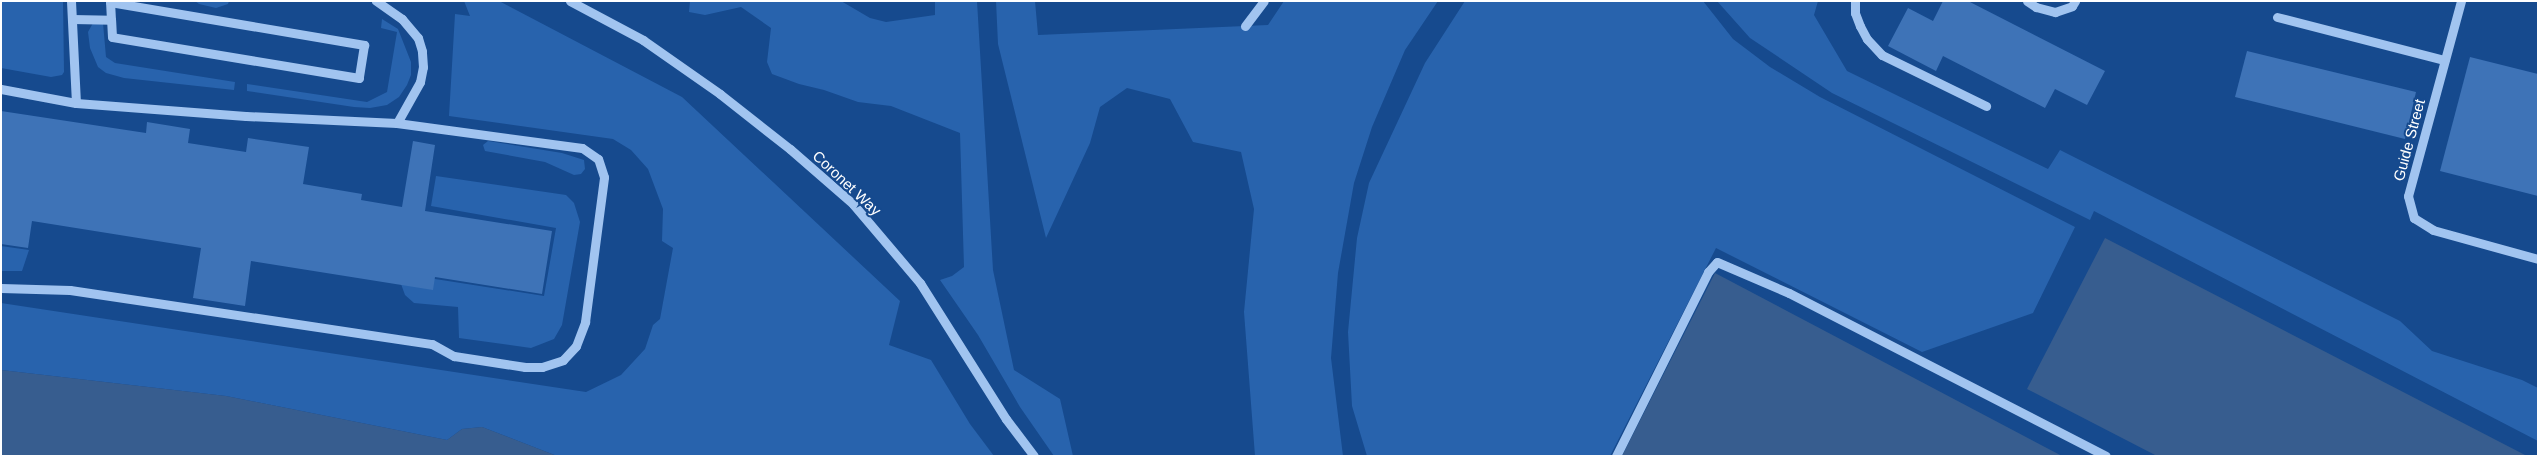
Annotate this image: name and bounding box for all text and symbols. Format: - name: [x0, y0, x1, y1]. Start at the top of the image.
- street label: Guide Street: [2389, 97, 2429, 183]
- street label: Coronet Way: [809, 147, 885, 219]

